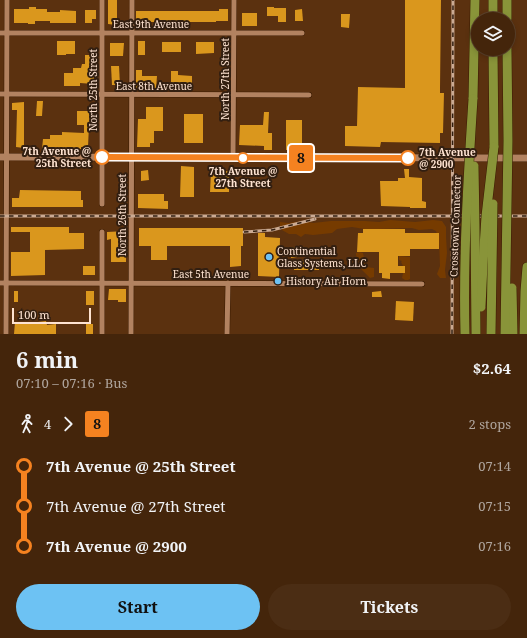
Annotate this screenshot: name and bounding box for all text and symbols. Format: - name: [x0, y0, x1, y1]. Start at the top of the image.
- map controls: [471, 12, 515, 56]
- button: layers: [471, 12, 515, 56]
- street label: East 9th Avenue: [113, 17, 189, 31]
- street label: North 27th Street: [218, 37, 232, 120]
- street label: North 25th Street: [86, 48, 100, 131]
- street label: East 8th Avenue: [116, 79, 192, 93]
- place label: 7th Avenue @ 25th Street: [22, 144, 91, 170]
- line badge: 8: [288, 145, 314, 171]
- place label: 7th Avenue @ 2900: [419, 145, 476, 171]
- text: 8: [297, 148, 305, 167]
- marker: 7th Avenue @ 25th Street: [94, 149, 110, 165]
- marker: 7th Avenue @ 2900: [400, 150, 416, 166]
- marker: 7th Avenue @ 27th Street: [237, 152, 249, 164]
- place label: 7th Avenue @ 27th Street: [209, 164, 277, 190]
- street label: North 26th Street: [115, 173, 129, 256]
- street label: Crosstown Connector: [446, 175, 464, 277]
- place label: Continential Glass Systems, LLC: [277, 244, 366, 270]
- marker: Continential Glass Systems, LLC: [264, 252, 274, 262]
- street label: East 5th Avenue: [173, 267, 249, 281]
- place label: History Air Horn: [286, 274, 367, 288]
- marker: History Air Horn: [273, 276, 283, 286]
- scale bar: [12, 306, 91, 325]
- text: 100 m: [18, 307, 50, 322]
- text: 6 min: [16, 344, 78, 374]
- text: $2.64: [473, 358, 511, 378]
- text: 07:10 – 07:16 · Bus: [16, 374, 127, 392]
- icon: walk: [16, 413, 38, 435]
- icon: forward: [57, 413, 79, 435]
- text: 8: [93, 414, 101, 433]
- text: 4: [44, 415, 51, 433]
- text: 2 stops: [469, 415, 511, 433]
- text: 7th Avenue @ 25th Street: [46, 456, 236, 476]
- text: 07:14: [478, 457, 511, 475]
- text: 7th Avenue @ 27th Street: [46, 496, 226, 516]
- text: 07:15: [478, 497, 511, 515]
- text: 7th Avenue @ 2900: [46, 536, 187, 556]
- text: 07:16: [478, 537, 511, 555]
- button: Start: [16, 584, 260, 630]
- button: Tickets: [268, 584, 511, 630]

